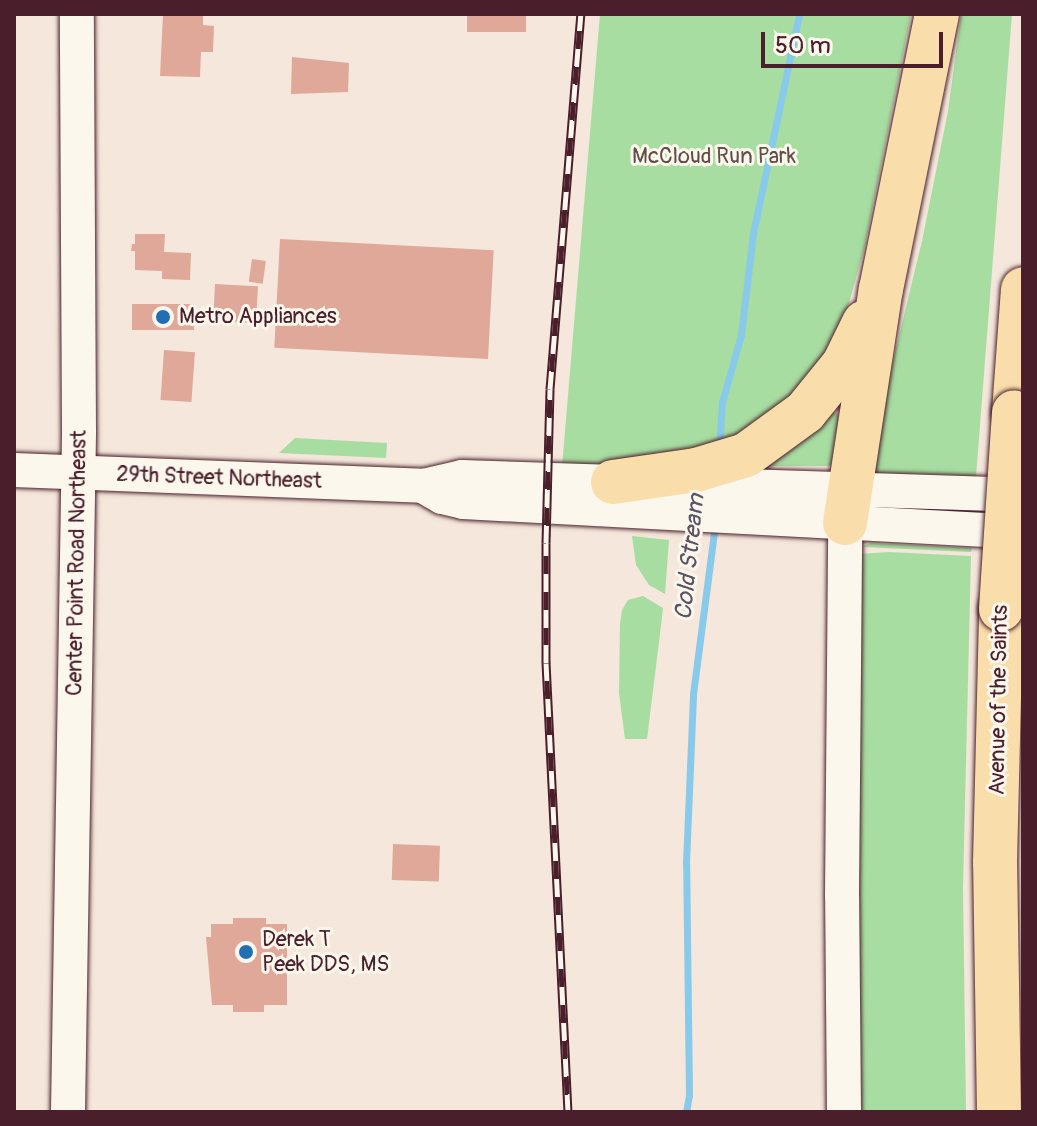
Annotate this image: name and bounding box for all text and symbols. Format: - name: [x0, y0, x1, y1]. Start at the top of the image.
- scale bar: [765, 16, 947, 66]
- text: 50 m: [775, 31, 831, 60]
- park label: McCloud Run Park: [632, 144, 796, 170]
- place label: Metro Appliances: [179, 304, 337, 330]
- marker: Metro Appliances: [154, 308, 172, 326]
- street label: Center Point Road Northeast: [61, 430, 93, 696]
- street label: 29th Street Northeast: [116, 461, 322, 495]
- water label: Cold Stream: [669, 493, 711, 621]
- street label: Avenue of the Saints: [984, 605, 1014, 795]
- place label: Derek T Peek DDS, MS: [262, 926, 389, 978]
- marker: Derek T Peek DDS, MS: [237, 943, 255, 961]

